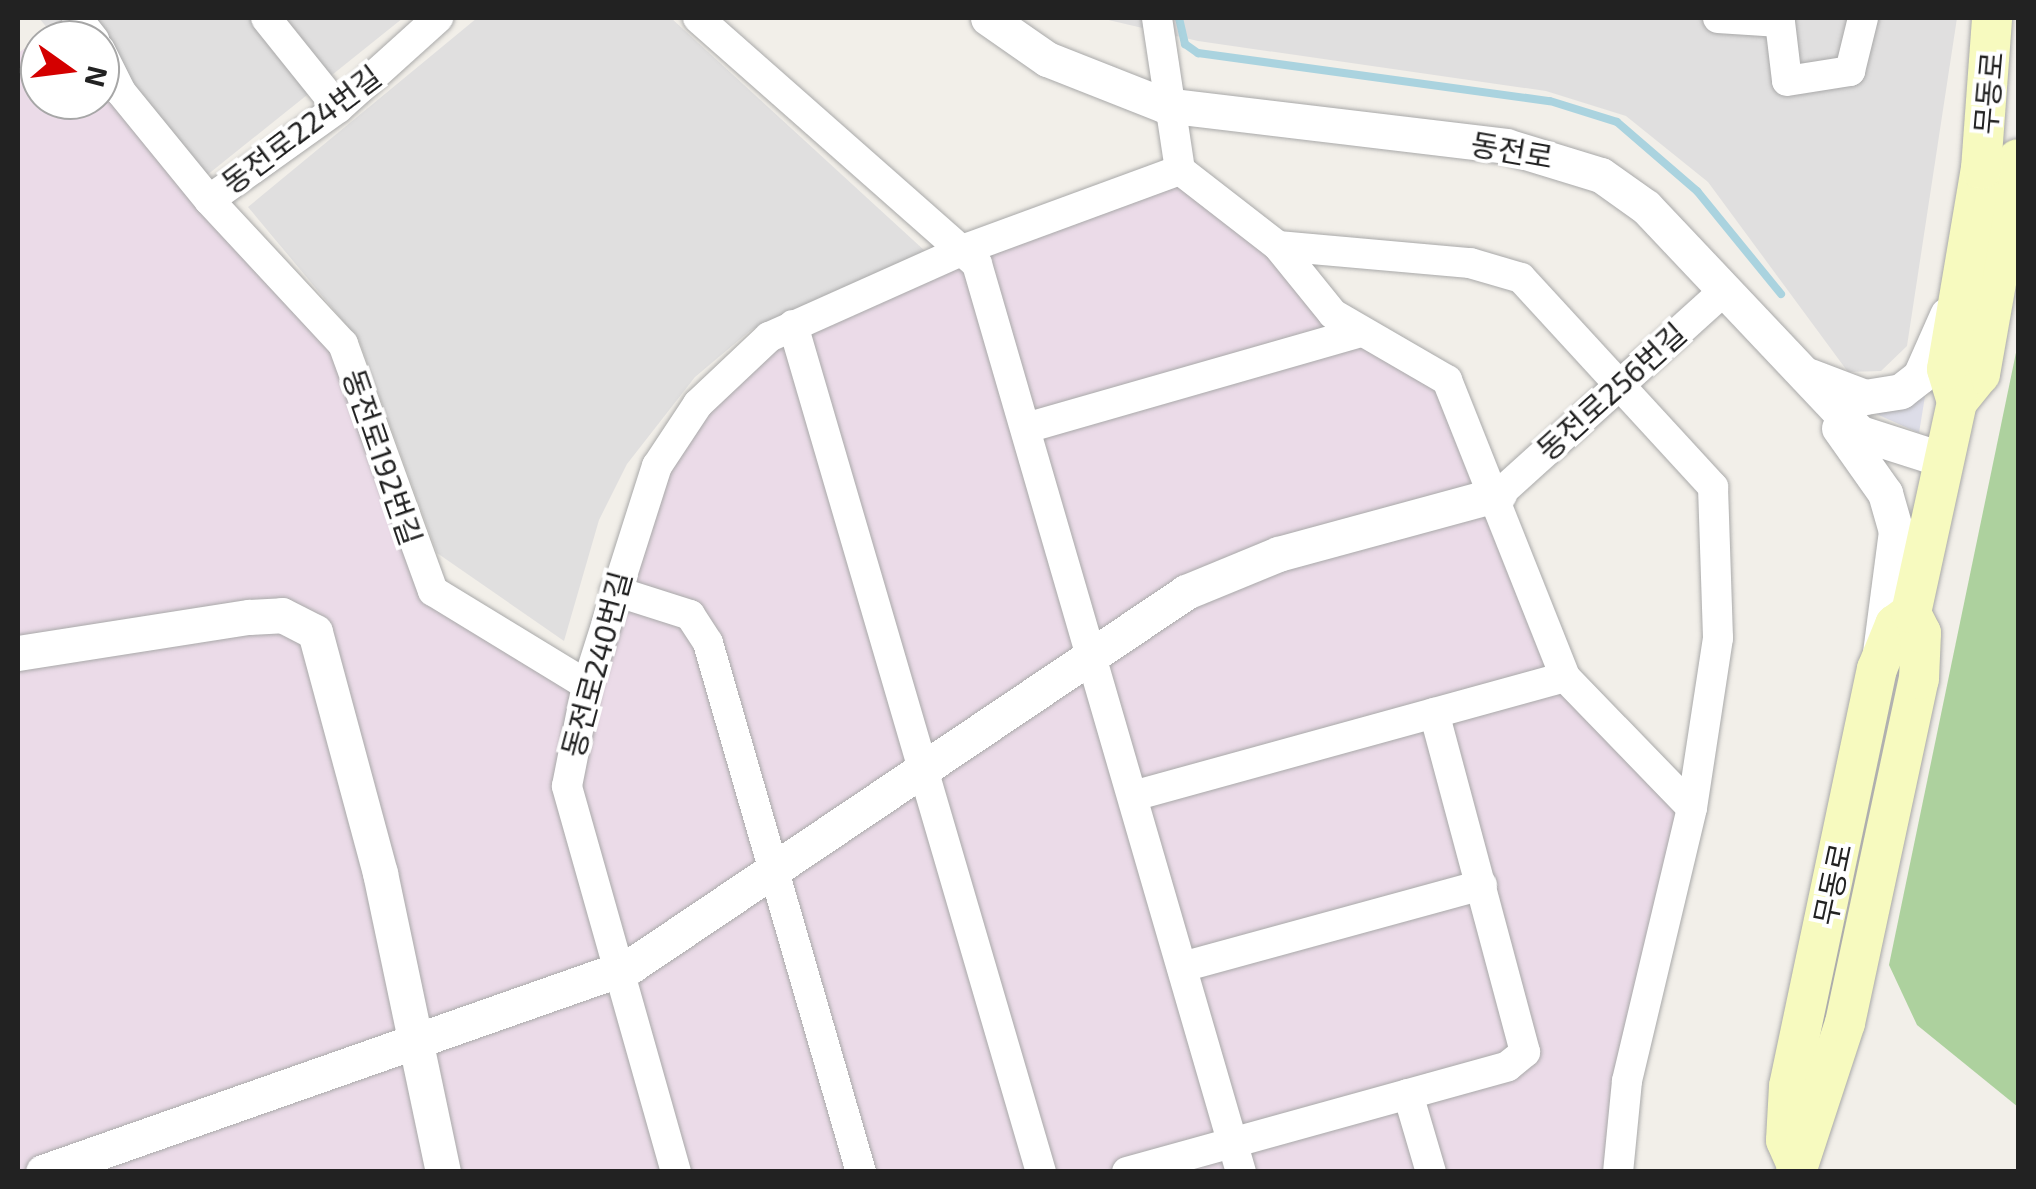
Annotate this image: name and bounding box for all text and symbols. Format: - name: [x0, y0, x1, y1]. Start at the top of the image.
- north arrow: [20, 20, 120, 120]
- street label: 무동로: [1966, 50, 2010, 136]
- street label: 동전로224번길: [214, 57, 388, 201]
- text: N: [78, 63, 116, 91]
- street label: 동전로: [1468, 125, 1556, 175]
- street label: 동전로256번길: [1529, 315, 1693, 467]
- street label: 동전로192번길: [336, 364, 430, 550]
- street label: 동전로240번길: [554, 567, 638, 761]
- street label: 무동로: [1806, 840, 1858, 928]

